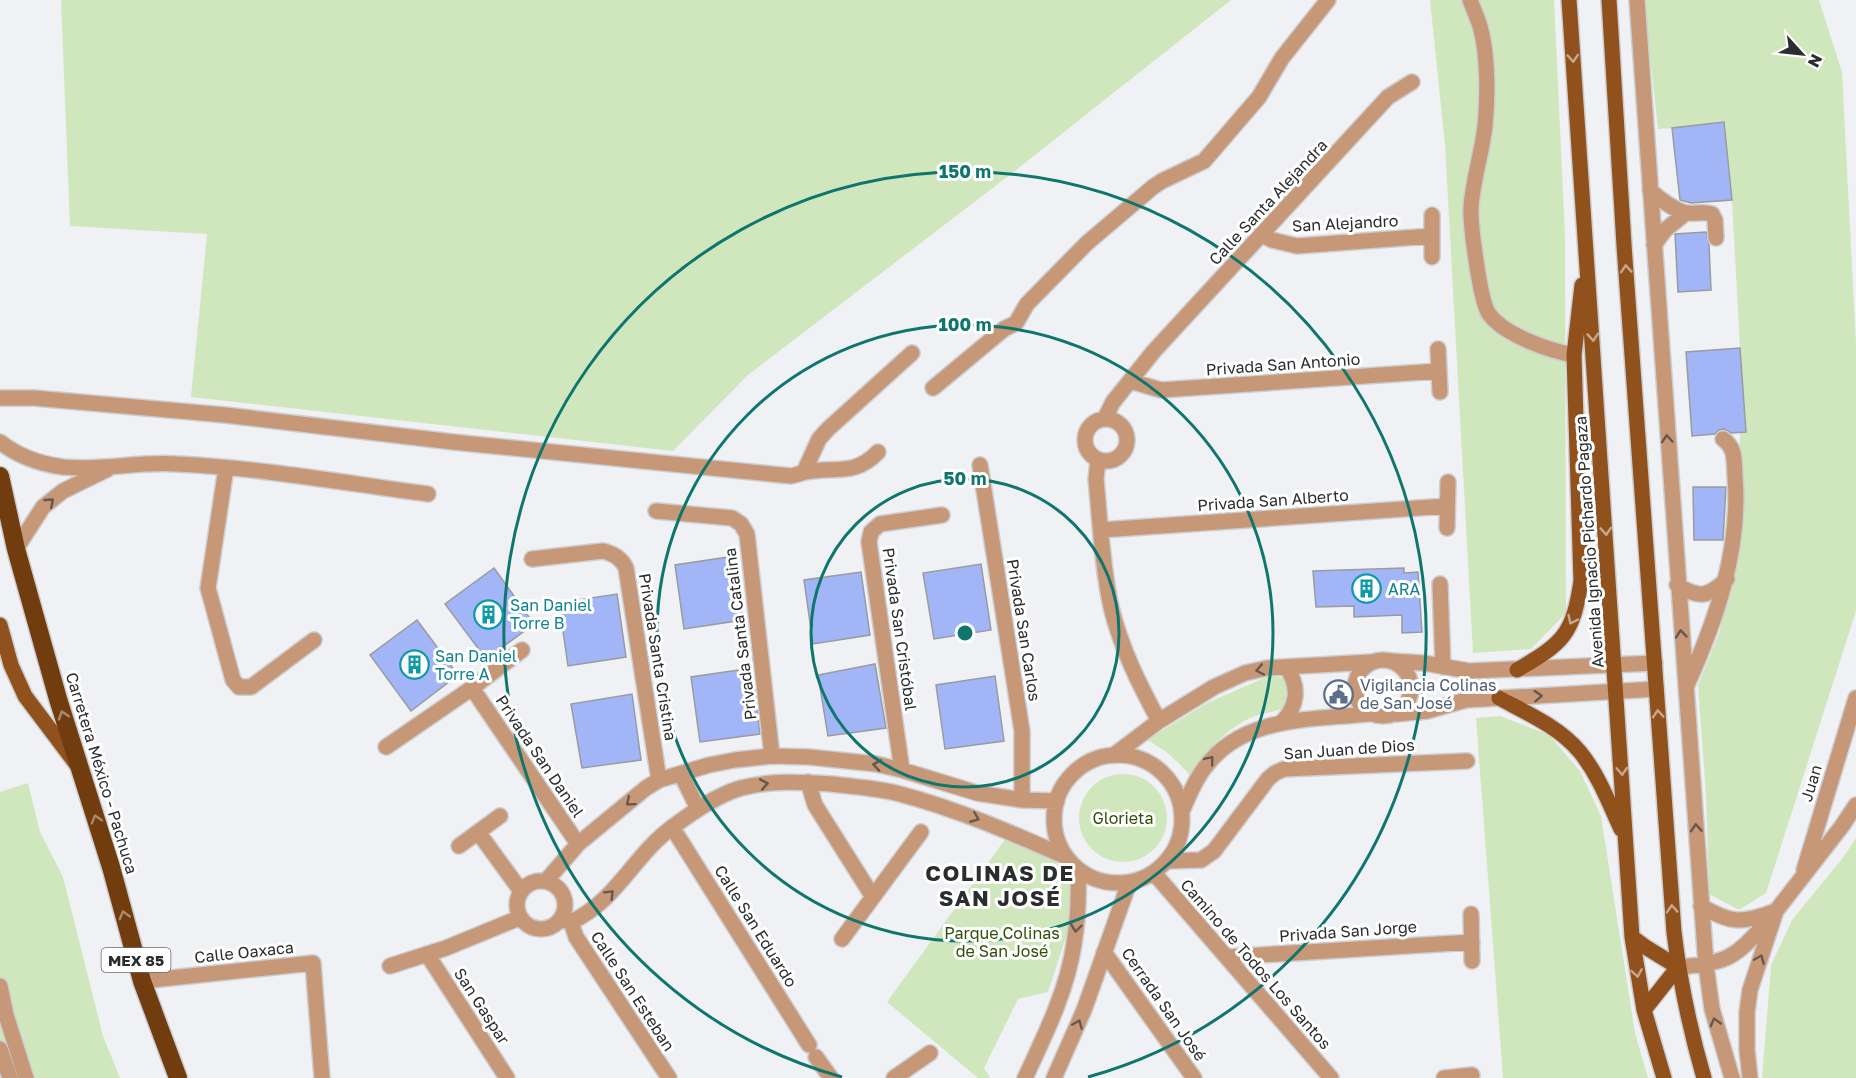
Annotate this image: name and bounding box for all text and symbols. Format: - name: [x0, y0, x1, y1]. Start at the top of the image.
- north arrow: [1772, 24, 1832, 84]
- text: N: [1804, 51, 1827, 71]
- one-way arrow: [1567, 54, 1580, 63]
- street label: Calle Santa Alejandra: [1205, 135, 1331, 269]
- text: 150 m: [939, 160, 991, 182]
- street label: San Alejandro: [1291, 210, 1399, 236]
- one-way arrow: [1620, 265, 1633, 274]
- text: 100 m: [939, 313, 991, 335]
- one-way arrow: [1586, 332, 1599, 341]
- street label: Privada San Antonio: [1205, 349, 1361, 379]
- street label: Avenida Ignacio Pichardo Pagaza: [1570, 415, 1608, 669]
- one-way arrow: [1661, 435, 1674, 444]
- text: 50 m: [944, 467, 986, 489]
- street label: Privada San Alberto: [1197, 485, 1349, 515]
- one-way arrow: [43, 498, 54, 509]
- one-way arrow: [1599, 527, 1612, 536]
- street label: Privada San Cristóbal: [879, 546, 921, 712]
- street label: Privada Santa Catalina: [720, 547, 760, 721]
- street label: Privada San Carlos: [1003, 557, 1045, 703]
- street label: Privada Santa Cristina: [635, 572, 681, 742]
- building icon: ARA: [1351, 573, 1383, 605]
- place label: ARA: [1388, 579, 1421, 599]
- place label: San Daniel Torre B: [510, 595, 592, 633]
- building icon: San Daniel Torre B: [473, 598, 505, 630]
- one-way arrow: [1568, 614, 1580, 625]
- centre of rings: [955, 623, 975, 643]
- one-way arrow: [1675, 629, 1688, 638]
- place label: San Daniel Torre A: [435, 646, 517, 684]
- building icon: San Daniel Torre A: [398, 649, 430, 681]
- one-way arrow: [1255, 663, 1265, 676]
- street label: Carretera México - Pachuca: [62, 670, 142, 876]
- place label: Vigilancia Colinas de San José: [1360, 675, 1496, 713]
- public building icon: Vigilancia Colinas de San José: [1323, 678, 1355, 710]
- one-way arrow: [1533, 690, 1542, 703]
- street label: Privada San Daniel: [492, 691, 588, 821]
- one-way arrow: [58, 710, 70, 721]
- one-way arrow: [1652, 710, 1665, 719]
- street label: San Juan de Dios: [1283, 734, 1415, 764]
- one-way arrow: [1203, 756, 1214, 767]
- one-way arrow: [872, 759, 882, 772]
- street label: Juan: [1796, 762, 1826, 804]
- one-way arrow: [1615, 766, 1628, 775]
- one-way arrow: [759, 778, 769, 791]
- one-way arrow: [626, 795, 637, 806]
- park label: Glorieta: [1092, 808, 1154, 828]
- one-way arrow: [969, 811, 980, 823]
- one-way arrow: [91, 814, 103, 825]
- one-way arrow: [1690, 824, 1703, 833]
- district label: COLINAS DE SAN JOSÉ: [925, 859, 1075, 911]
- street label: Calle San Eduardo: [710, 861, 802, 991]
- street label: Camino de Todos Los Santos: [1176, 875, 1336, 1053]
- one-way arrow: [602, 891, 613, 902]
- one-way arrow: [1666, 904, 1679, 913]
- one-way arrow: [119, 910, 131, 921]
- street label: Privada San Jorge: [1278, 916, 1418, 946]
- park label: Parque Colinas de San José: [944, 923, 1060, 961]
- one-way arrow: [1070, 924, 1083, 933]
- street label: Calle San Esteban: [587, 927, 679, 1055]
- street label: Calle Oaxaca: [193, 937, 295, 967]
- street label: Cerrada San José: [1117, 943, 1211, 1065]
- road number: MEX 85: [102, 948, 170, 972]
- one-way arrow: [1753, 954, 1765, 965]
- street label: San Gaspar: [450, 964, 514, 1048]
- one-way arrow: [1631, 969, 1643, 978]
- one-way arrow: [1710, 1017, 1722, 1028]
- one-way arrow: [1071, 1020, 1083, 1031]

